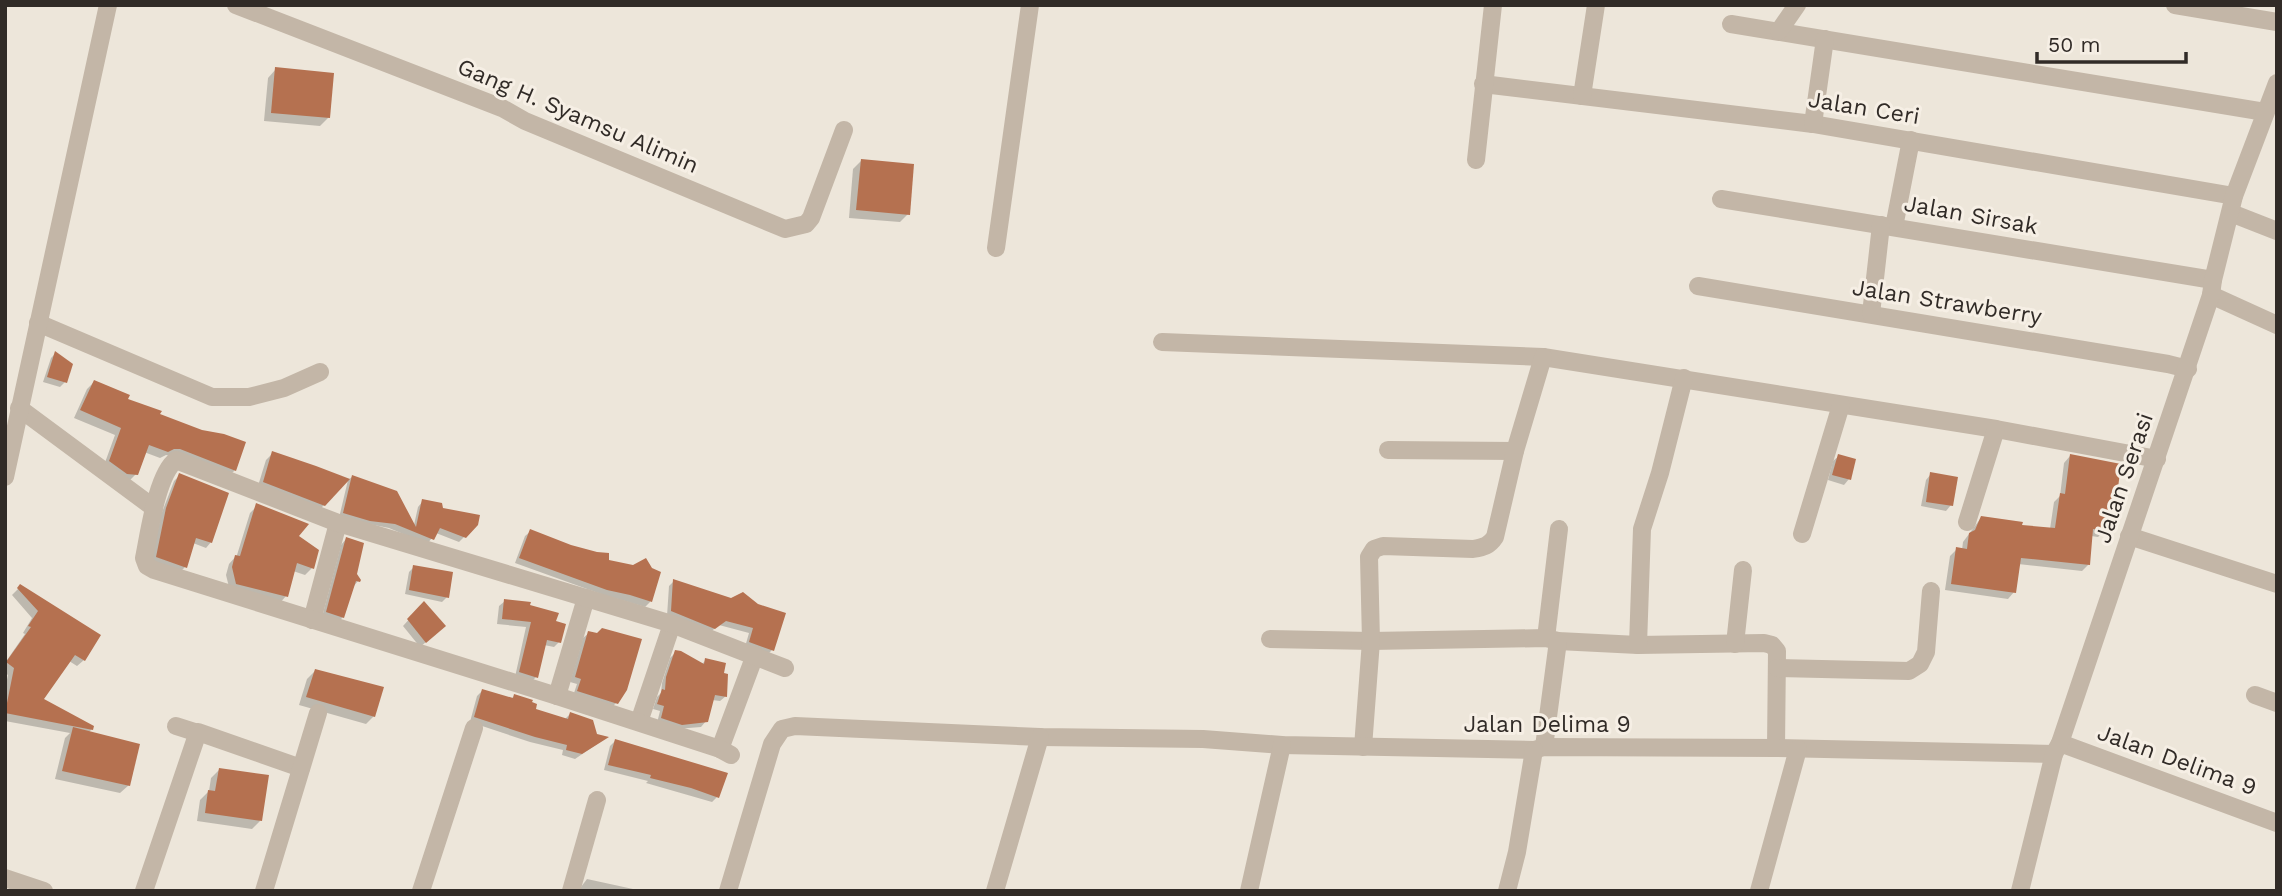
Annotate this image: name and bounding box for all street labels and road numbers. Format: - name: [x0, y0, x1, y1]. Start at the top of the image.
- street label: Gang H. Syamsu Alimin: [453, 53, 703, 179]
- street label: Jalan Ceri: [1806, 86, 1922, 130]
- street label: Jalan Sirsak: [1902, 190, 2040, 240]
- street label: Jalan Strawberry: [1850, 274, 2044, 330]
- street label: Jalan Serasi: [2089, 409, 2159, 547]
- street label: Jalan Delima 9: [1463, 711, 1631, 738]
- street label: Jalan Delima 9: [2094, 719, 2260, 801]

